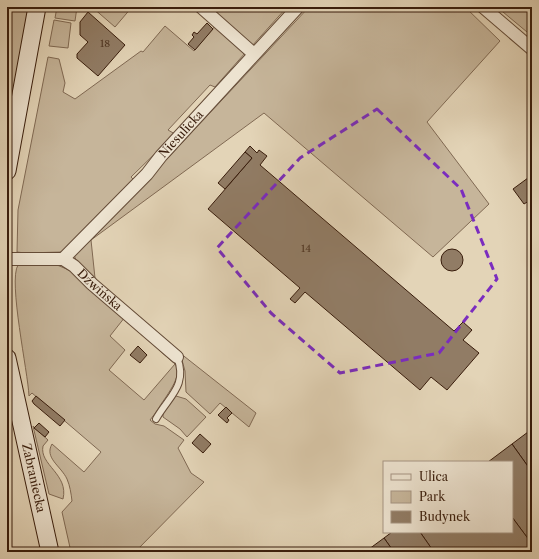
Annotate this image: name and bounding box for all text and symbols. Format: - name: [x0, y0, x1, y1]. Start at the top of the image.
- house number: 18: [100, 37, 110, 50]
- street label: Niesulicka: [155, 106, 207, 161]
- house number: 14: [301, 242, 311, 255]
- street label: Dźwińska: [74, 266, 126, 314]
- street label: Zabraniecka: [19, 442, 49, 515]
- legend: [383, 461, 513, 533]
- text: Ulica: [419, 469, 449, 484]
- text: Park: [419, 489, 446, 504]
- text: Budynek: [419, 509, 471, 524]

